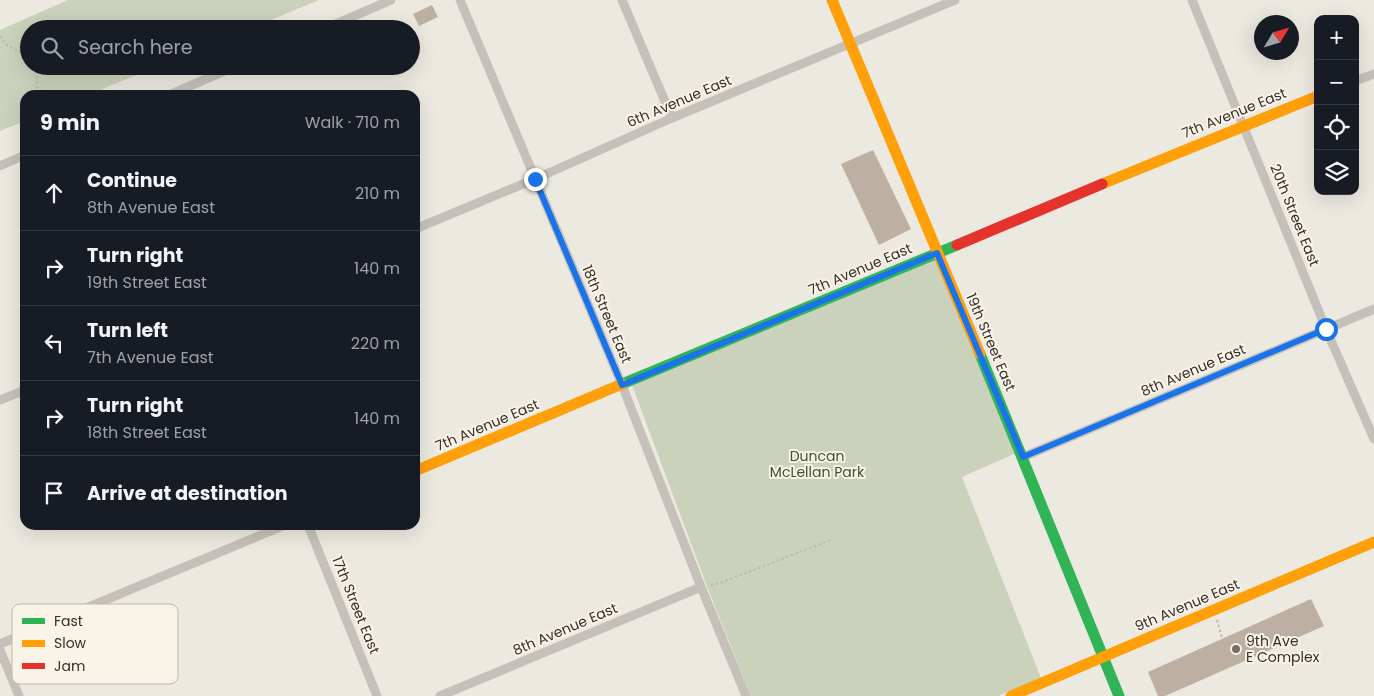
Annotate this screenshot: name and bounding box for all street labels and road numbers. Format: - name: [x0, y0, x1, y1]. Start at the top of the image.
- street label: 6th Avenue East: [624, 70, 734, 132]
- street label: 7th Avenue East: [1179, 83, 1289, 143]
- street label: 20th Street East: [1265, 161, 1325, 269]
- street label: 7th Avenue East: [805, 238, 915, 300]
- street label: 18th Street East: [577, 262, 637, 366]
- street label: 19th Street East: [961, 290, 1021, 394]
- street label: 8th Avenue East: [1138, 339, 1248, 401]
- street label: 7th Avenue East: [432, 394, 542, 456]
- street label: 17th Street East: [327, 553, 385, 657]
- street label: 9th Avenue East: [1132, 574, 1242, 636]
- street label: 8th Avenue East: [510, 598, 620, 660]

